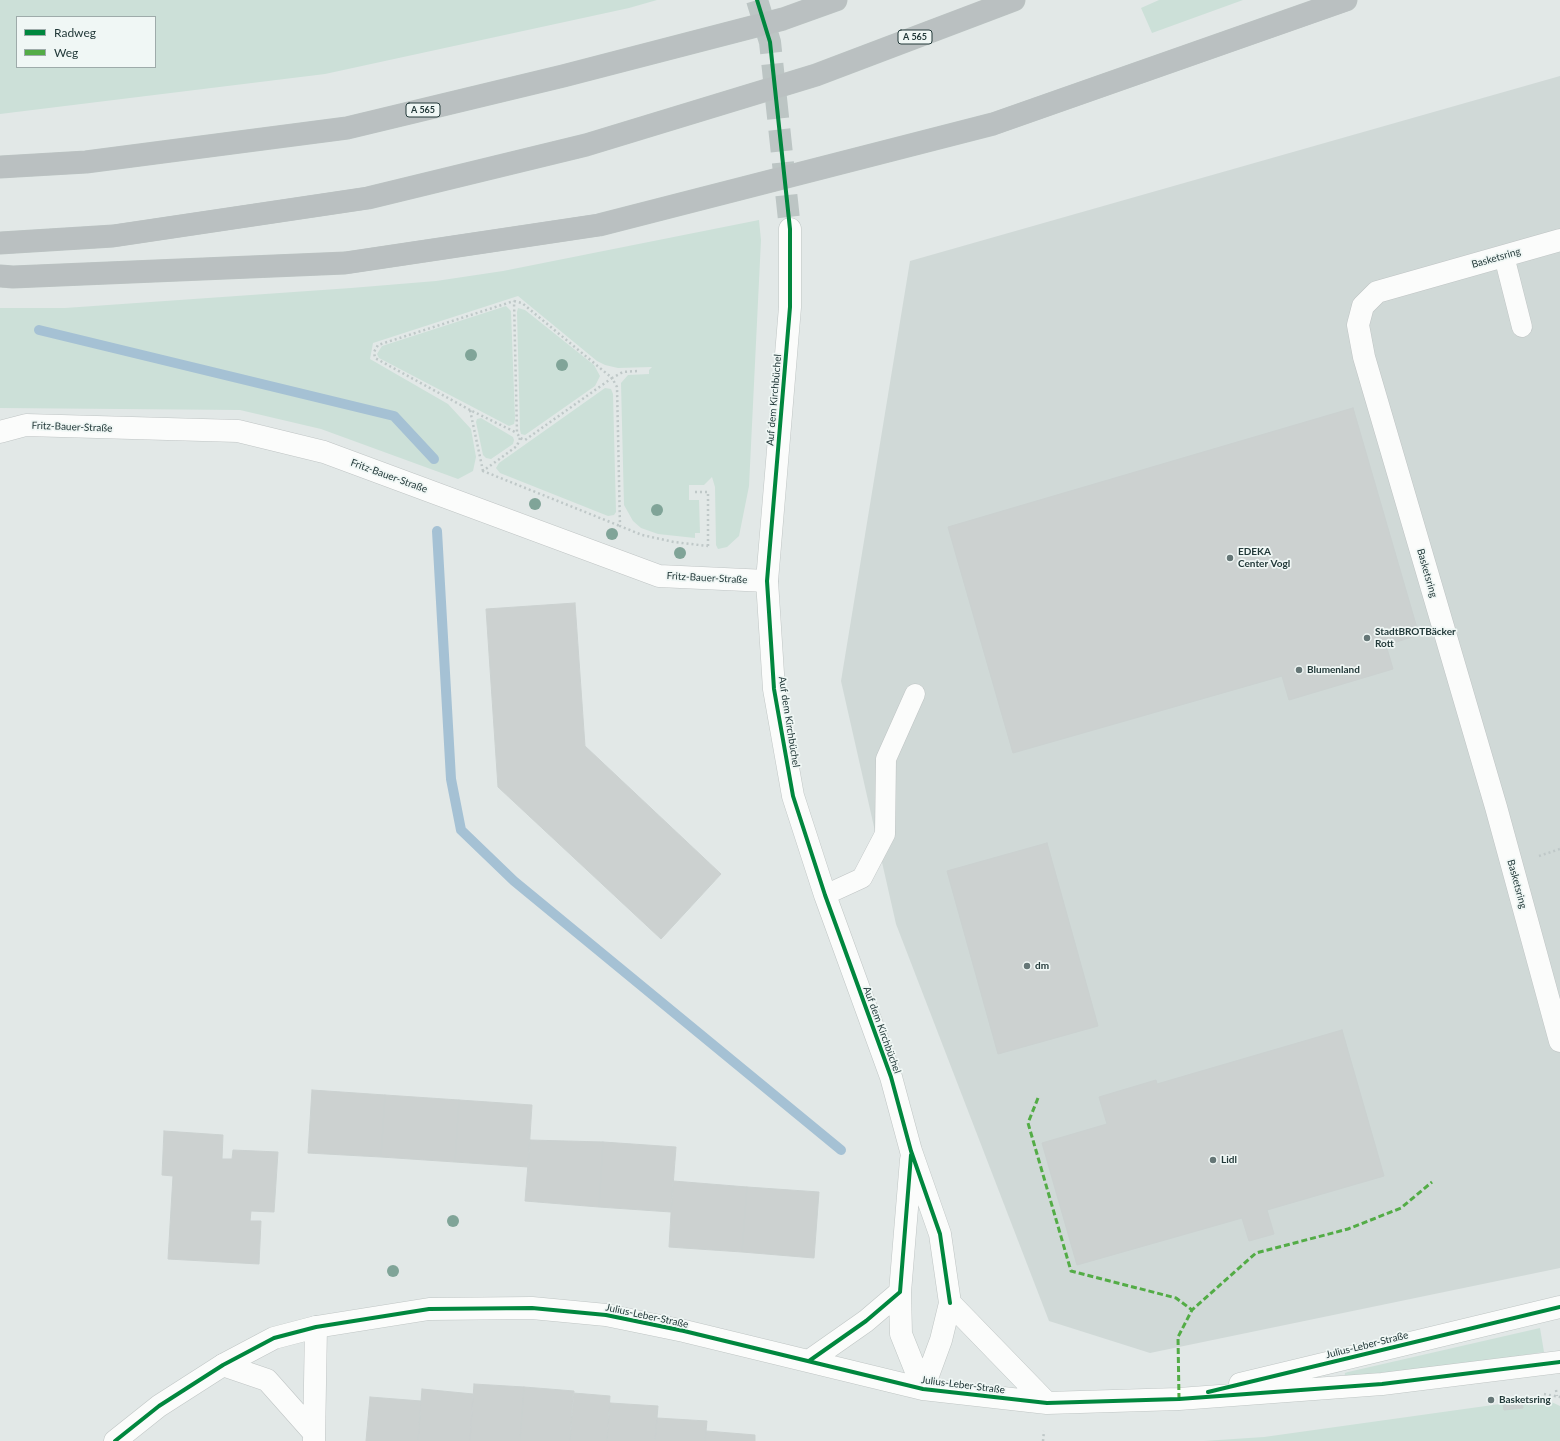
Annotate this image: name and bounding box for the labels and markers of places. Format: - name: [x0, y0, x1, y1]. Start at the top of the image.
- place label: EDEKA Center Vogl: [1238, 546, 1290, 570]
- marker: EDEKA Center Vogl: [1225, 553, 1235, 563]
- place label: StadtBROTBäcker Rott: [1375, 626, 1456, 650]
- marker: StadtBROTBäcker Rott: [1362, 633, 1372, 643]
- place label: Blumenland: [1307, 664, 1360, 676]
- marker: Blumenland: [1294, 665, 1304, 675]
- place label: dm: [1035, 960, 1049, 972]
- marker: dm: [1022, 961, 1032, 971]
- place label: Lidl: [1221, 1154, 1237, 1166]
- marker: Lidl: [1208, 1155, 1218, 1165]
- place label: Basketsring: [1499, 1394, 1551, 1406]
- marker: Basketsring: [1486, 1395, 1496, 1405]

